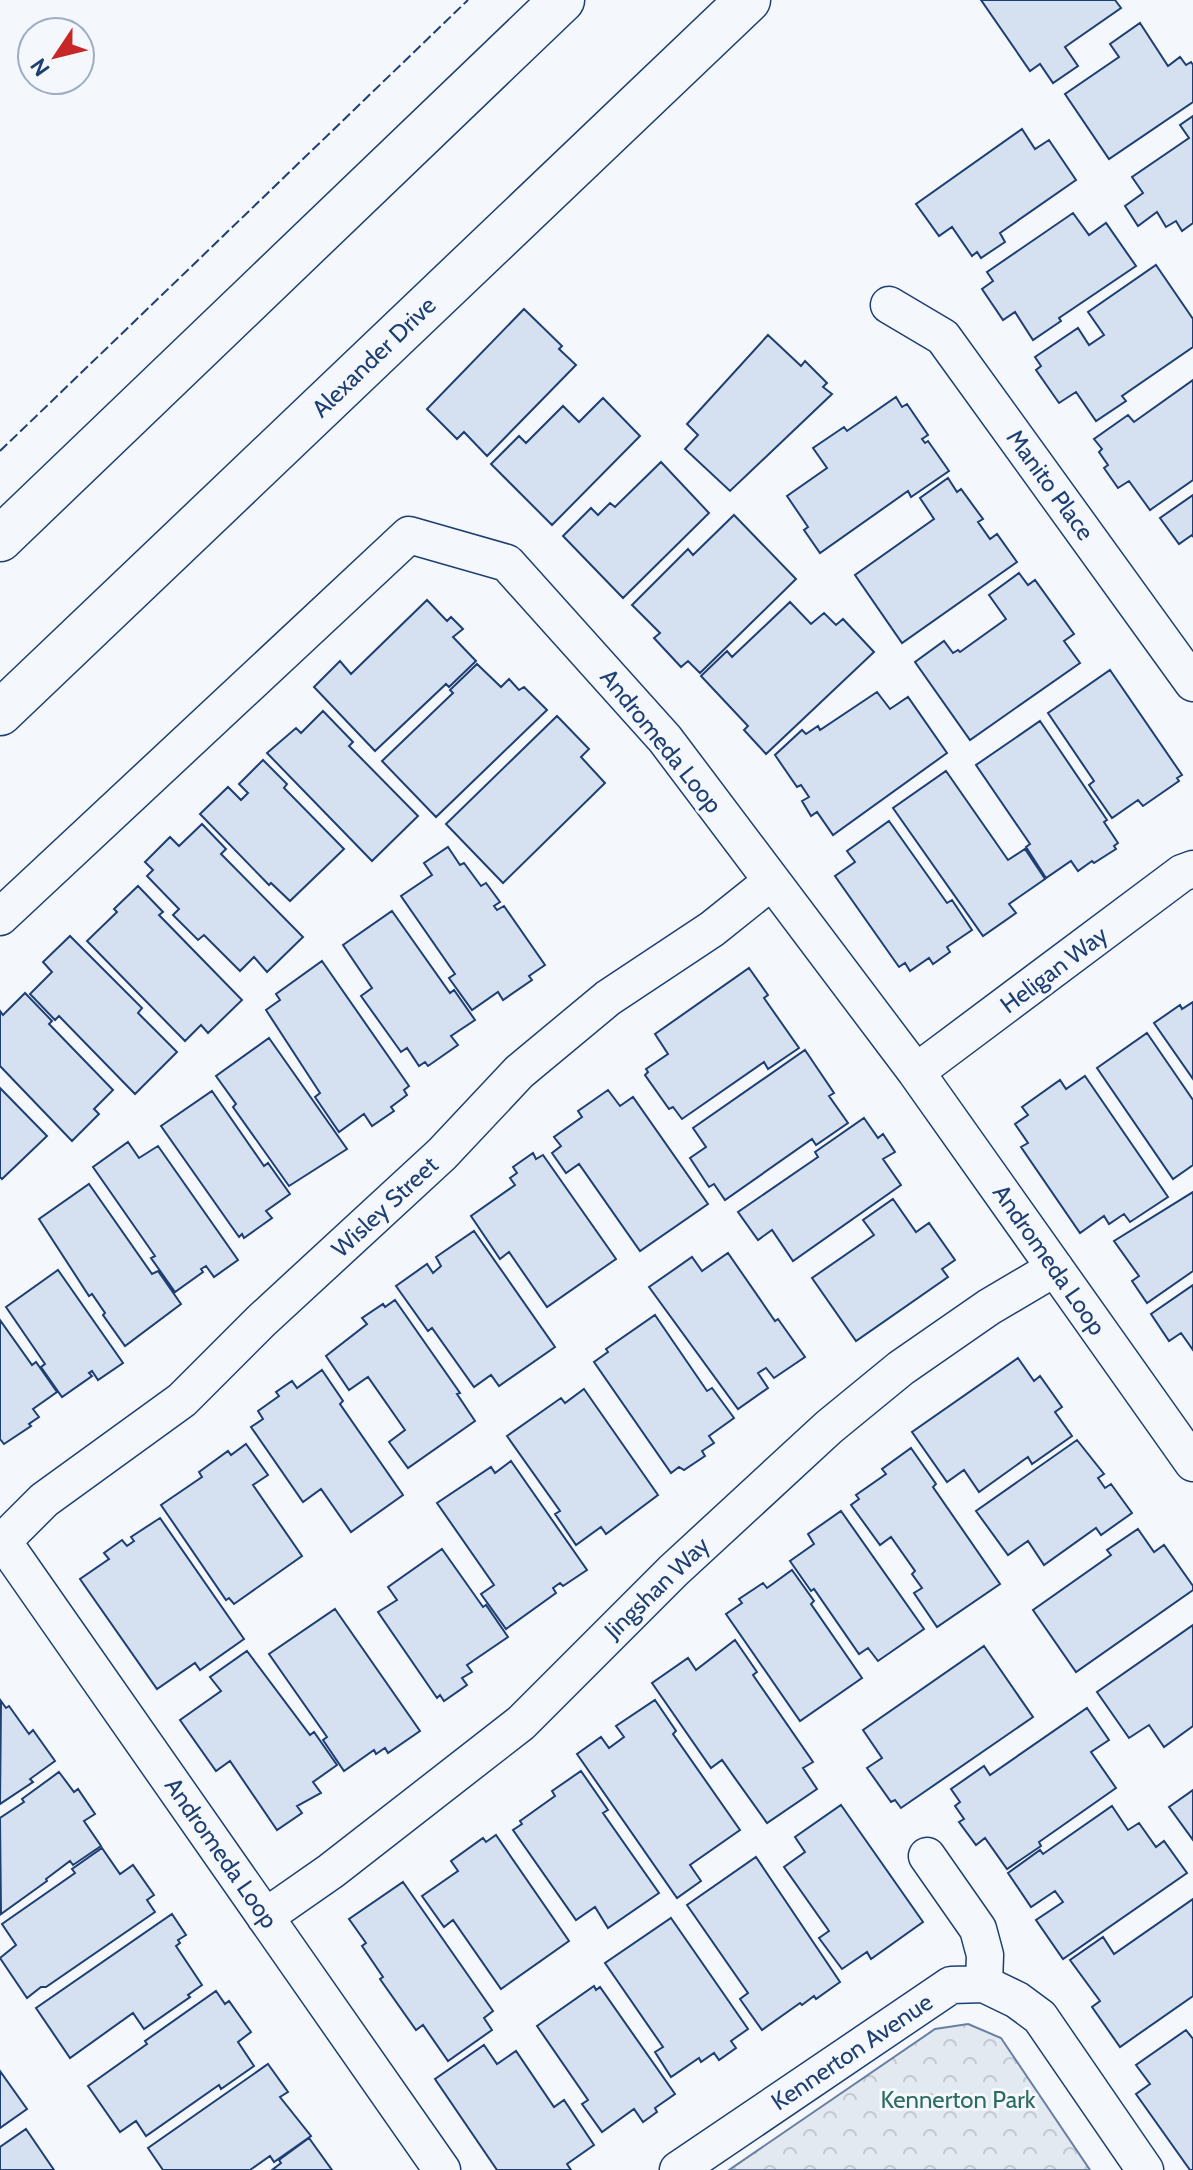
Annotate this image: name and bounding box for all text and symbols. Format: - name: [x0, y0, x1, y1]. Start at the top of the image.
- north arrow: [16, 16, 96, 96]
- text: N: [25, 53, 56, 81]
- street label: Alexander Drive: [306, 290, 442, 423]
- street label: Manito Place: [1001, 424, 1100, 546]
- street label: Andromeda Loop: [594, 663, 728, 819]
- street label: Heligan Way: [994, 920, 1113, 1019]
- street label: Wisley Street: [326, 1150, 444, 1263]
- street label: Andromeda Loop: [987, 1179, 1112, 1341]
- street label: Jingshan Way: [597, 1530, 715, 1645]
- street label: Andromeda Loop: [159, 1772, 284, 1934]
- street label: Kennerton Avenue: [766, 1987, 938, 2116]
- park label: Kennerton Park: [880, 2085, 1036, 2114]

